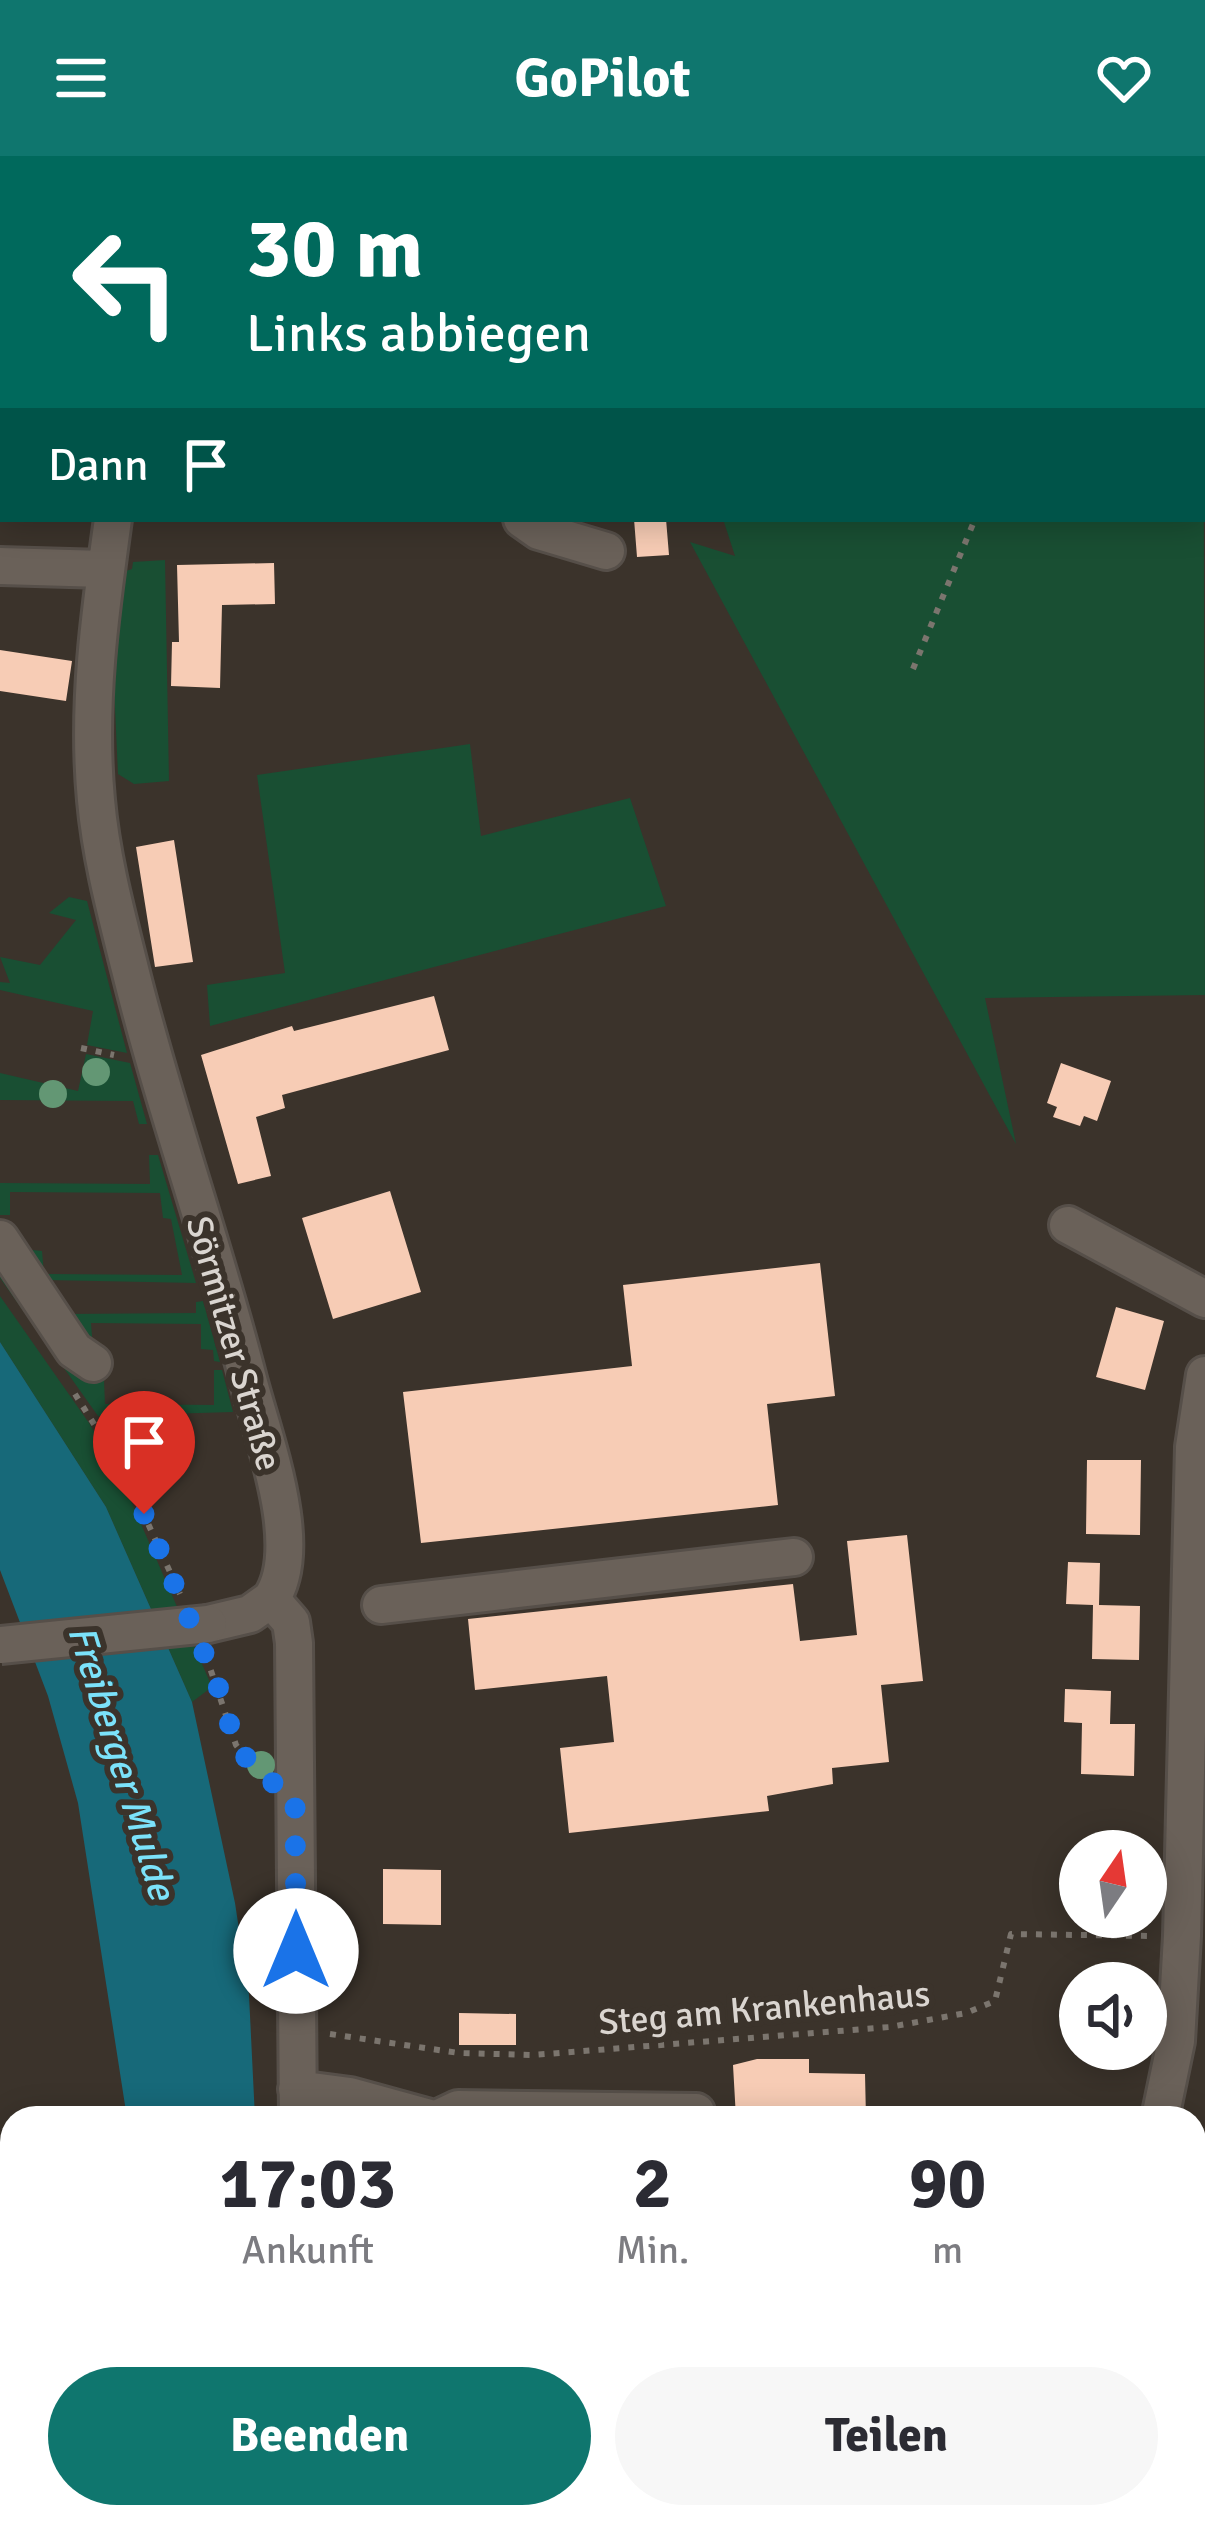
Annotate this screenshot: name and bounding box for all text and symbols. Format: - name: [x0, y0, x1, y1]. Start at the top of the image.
- icon: menu: [48, 45, 114, 111]
- text: GoPilot: [514, 45, 691, 112]
- icon: heart: [1091, 45, 1157, 111]
- text: 30 m: [246, 197, 423, 301]
- icon: left: [48, 204, 204, 360]
- text: Links abbiegen: [246, 300, 591, 367]
- icon: arrive: [173, 432, 239, 498]
- text: Dann: [48, 438, 149, 493]
- street label: Sörmitzer Straße: [176, 1211, 291, 1476]
- pin: [93, 1391, 195, 1514]
- icon: arrive: [111, 1409, 177, 1475]
- water label: Freiberger Mulde: [58, 1619, 187, 1908]
- north arrow: [1059, 1830, 1167, 1938]
- map controls: [1059, 1830, 1167, 2070]
- position arrow: [233, 1888, 359, 2014]
- button: sound: [1059, 1962, 1167, 2070]
- street label: Steg am Krankenhaus: [596, 1972, 932, 2045]
- text: 17:03: [219, 2139, 396, 2228]
- text: 2: [633, 2139, 672, 2228]
- text: 90: [909, 2139, 987, 2228]
- text: Ankunft: [242, 2226, 374, 2274]
- text: Min.: [616, 2226, 689, 2274]
- text: m: [932, 2226, 963, 2274]
- button: Beenden: [48, 2367, 591, 2505]
- button: Teilen: [615, 2367, 1158, 2505]

